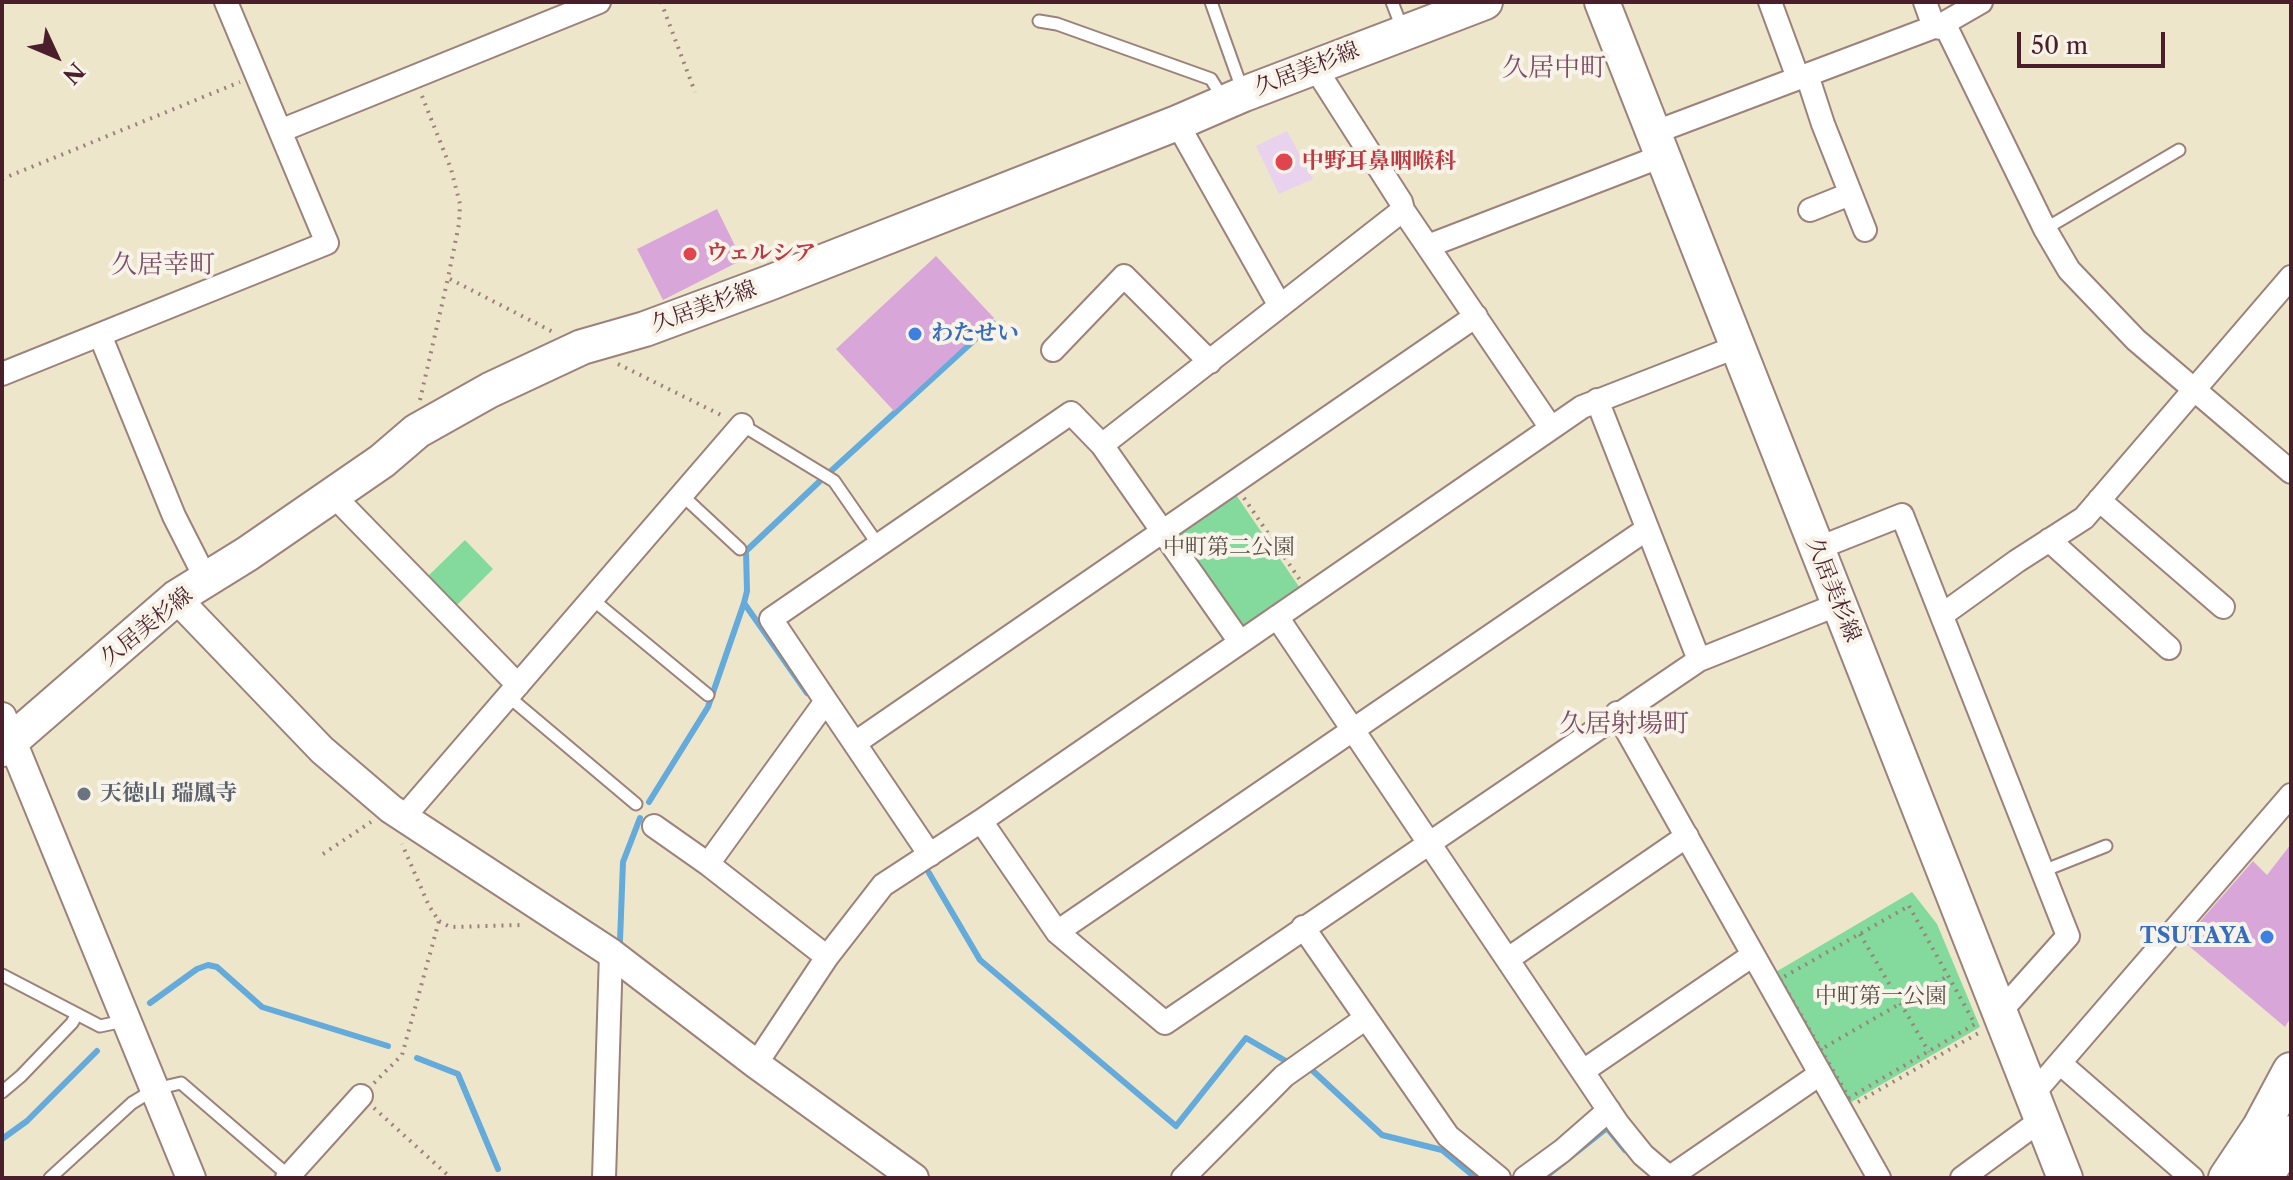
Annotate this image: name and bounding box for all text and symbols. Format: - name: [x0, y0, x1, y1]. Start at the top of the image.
- north arrow: [16, 16, 96, 96]
- scale bar: [2021, 16, 2169, 66]
- text: 50 m: [2031, 31, 2088, 60]
- street label: 久居美杉線: [1251, 37, 1363, 101]
- district label: 久居中町: [1502, 52, 1606, 84]
- text: N: [57, 57, 90, 89]
- place label: 中野耳鼻咽喉科: [1302, 149, 1456, 175]
- marker: 中野耳鼻咽喉科: [1273, 151, 1295, 173]
- place label: ウェルシア: [706, 241, 816, 267]
- marker: ウェルシア: [681, 245, 699, 263]
- district label: 久居幸町: [111, 249, 215, 281]
- street label: 久居美杉線: [648, 276, 760, 338]
- place label: わたせい: [931, 321, 1019, 347]
- marker: わたせい: [906, 325, 924, 343]
- street label: 久居美杉線: [1800, 534, 1866, 646]
- park label: 中町第二公園: [1163, 535, 1295, 561]
- street label: 久居美杉線: [96, 582, 198, 672]
- district label: 久居射場町: [1559, 708, 1689, 740]
- place label: 天徳山 瑞鳳寺: [100, 781, 238, 807]
- marker: 天徳山 瑞鳳寺: [75, 785, 93, 803]
- place label: TSUTAYA: [2140, 924, 2251, 950]
- marker: TSUTAYA: [2258, 928, 2276, 946]
- park label: 中町第一公園: [1815, 984, 1947, 1010]

